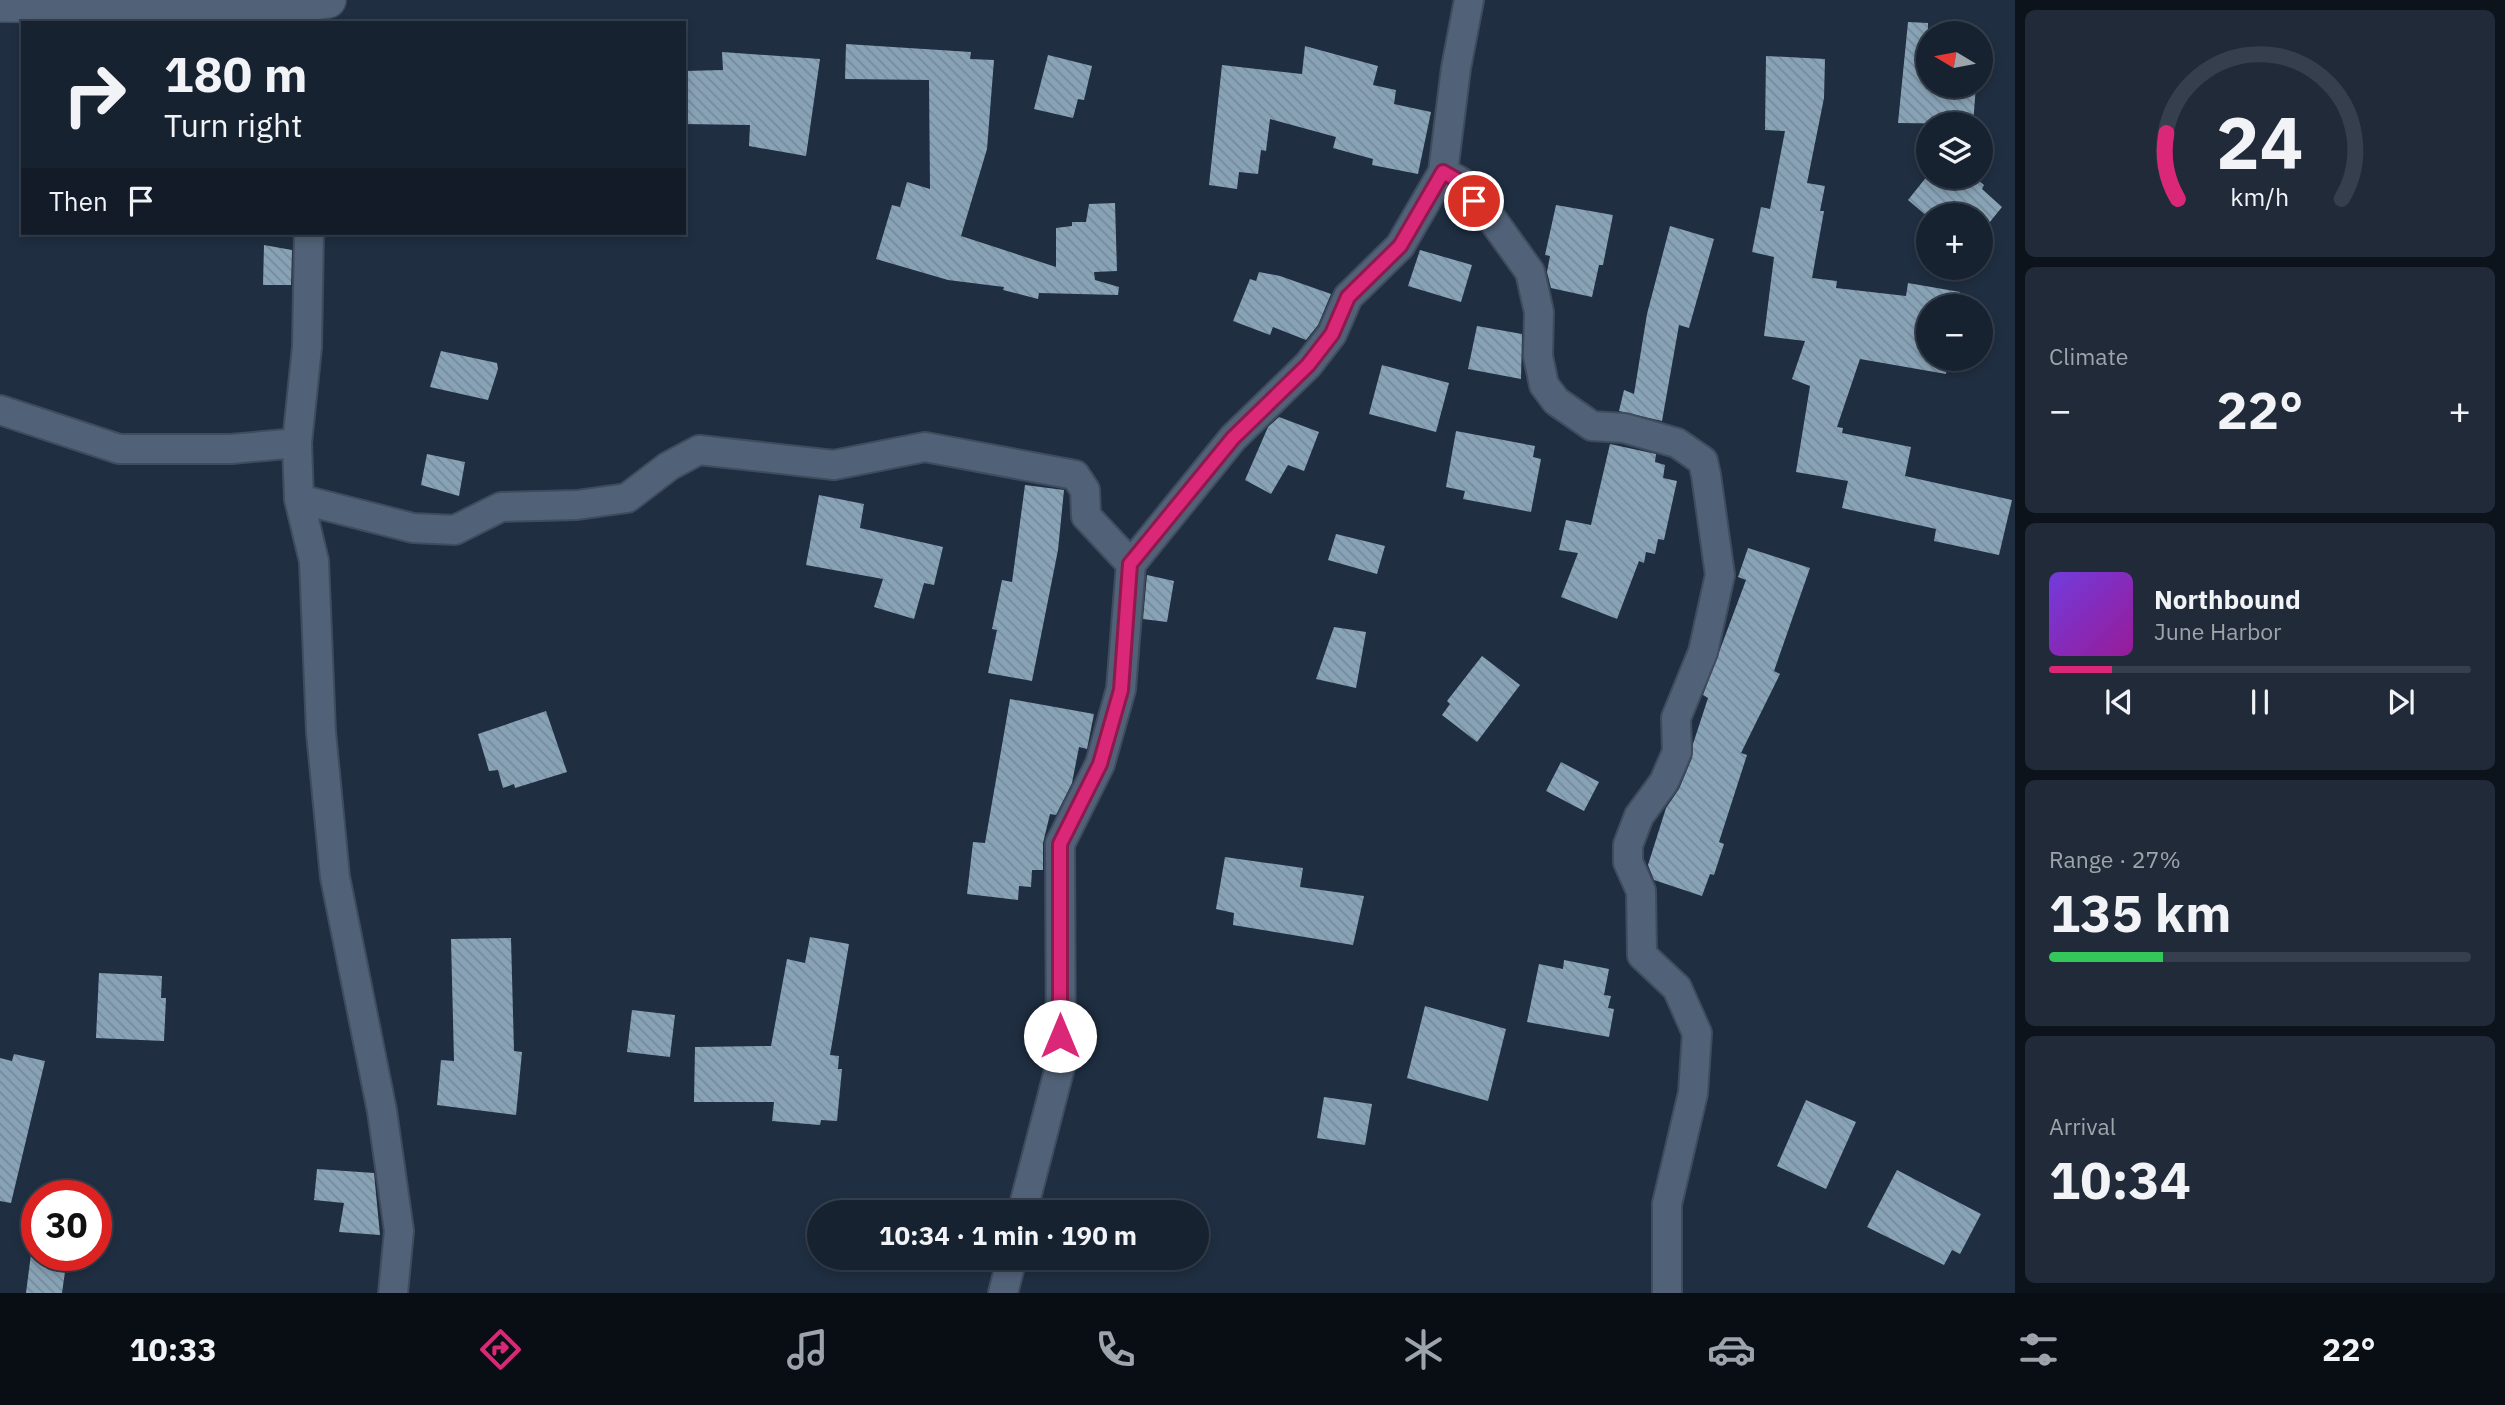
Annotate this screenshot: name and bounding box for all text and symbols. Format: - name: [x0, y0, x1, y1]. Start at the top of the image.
- north arrow: [1916, 21, 1993, 98]
- map controls: [1916, 21, 1993, 371]
- text: 180 m: [164, 42, 308, 105]
- icon: right: [49, 49, 140, 140]
- text: 24: [2216, 95, 2304, 190]
- text: Turn right: [164, 104, 302, 146]
- button: layers: [1916, 112, 1993, 189]
- pin: [1444, 171, 1504, 231]
- text: km/h: [2231, 180, 2289, 213]
- icon: arrive: [122, 182, 160, 220]
- icon: arrive: [1455, 182, 1493, 220]
- text: Then: [49, 184, 108, 218]
- button: +: [1916, 203, 1993, 280]
- button: −: [1916, 294, 1993, 371]
- text: Climate: [2049, 341, 2128, 371]
- text: 22°: [2217, 376, 2303, 443]
- text: −: [2049, 385, 2072, 434]
- text: +: [2448, 385, 2471, 434]
- text: Northbound: [2154, 582, 2301, 616]
- text: June Harbor: [2154, 616, 2282, 646]
- icon: previous: [2100, 683, 2138, 721]
- icon: pause: [2241, 683, 2279, 721]
- icon: next: [2382, 683, 2420, 721]
- text: Range · 27%: [2049, 844, 2181, 874]
- text: 135 km: [2049, 879, 2231, 946]
- position arrow: [1023, 999, 1097, 1073]
- text: Arrival: [2049, 1111, 2116, 1141]
- text: 10:34: [2049, 1146, 2191, 1213]
- speed limit sign: 30: [21, 1180, 112, 1271]
- text: 10:34 · 1 min · 190 m: [879, 1218, 1137, 1252]
- icon: directions: [476, 1325, 525, 1374]
- icon: music: [783, 1325, 832, 1374]
- icon: phone: [1091, 1325, 1140, 1374]
- icon: climate: [1399, 1325, 1448, 1374]
- icon: car: [1707, 1325, 1756, 1374]
- icon: filters: [2014, 1325, 2063, 1374]
- text: 10:33: [129, 1328, 217, 1370]
- text: 22°: [2322, 1328, 2376, 1370]

